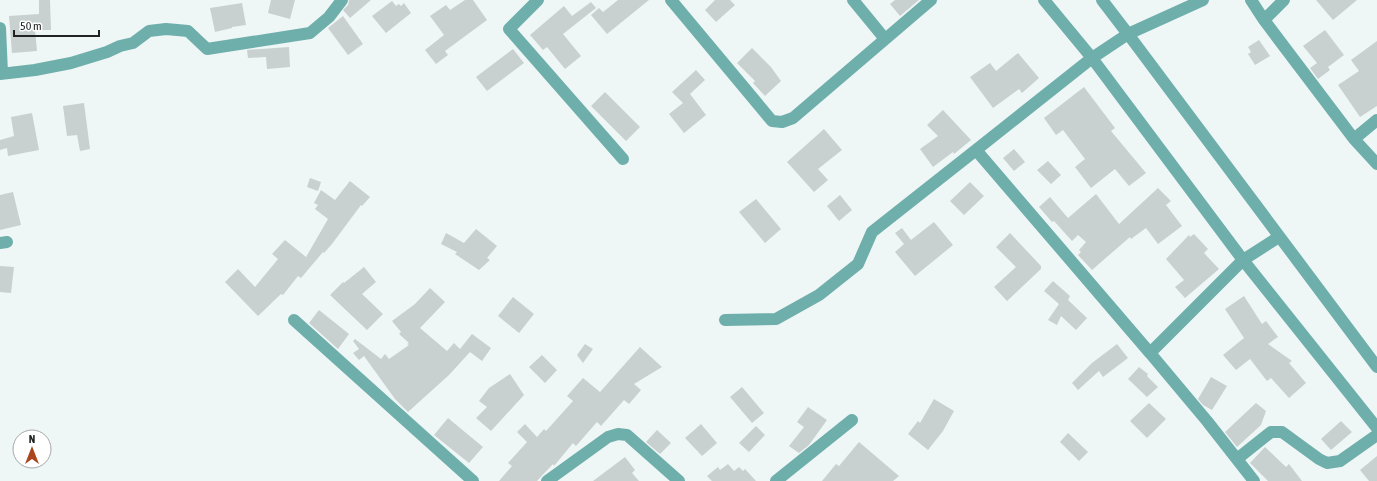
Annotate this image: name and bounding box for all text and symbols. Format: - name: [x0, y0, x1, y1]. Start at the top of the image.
- scale bar: [14, 12, 99, 38]
- text: 50 m: [20, 19, 42, 33]
- north arrow: [12, 429, 52, 469]
- text: N: [29, 433, 35, 445]

